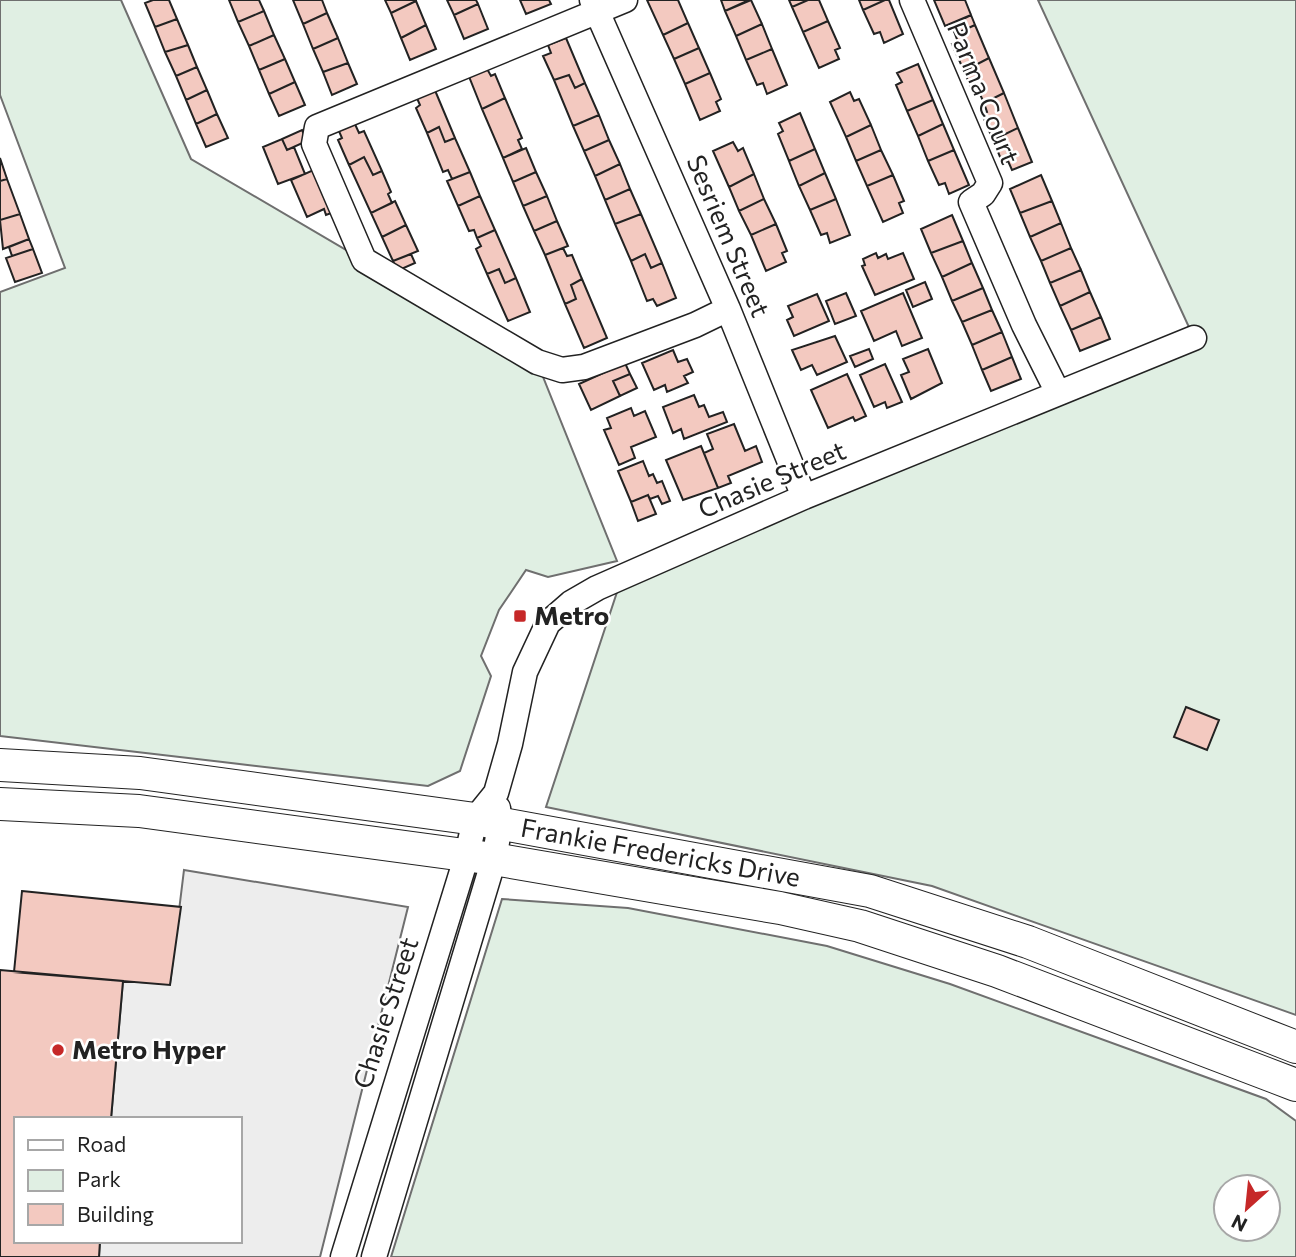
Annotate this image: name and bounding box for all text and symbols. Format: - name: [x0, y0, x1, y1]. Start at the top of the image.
- street label: Parma Court: [942, 17, 1027, 168]
- street label: Sesriem Street: [681, 150, 777, 321]
- street label: Chasie Street: [693, 434, 850, 524]
- place label: Metro: [534, 599, 609, 630]
- marker: Metro: [512, 608, 528, 624]
- street label: Frankie Fredericks Drive: [519, 811, 803, 892]
- street label: Chasie Street: [346, 933, 424, 1092]
- place label: Metro Hyper: [72, 1033, 226, 1064]
- marker: Metro Hyper: [50, 1042, 66, 1058]
- legend: [14, 1117, 242, 1243]
- text: Road: [77, 1131, 126, 1156]
- text: Park: [77, 1166, 121, 1191]
- north arrow: [1212, 1173, 1282, 1243]
- text: Building: [77, 1201, 154, 1226]
- text: N: [1227, 1210, 1251, 1237]

